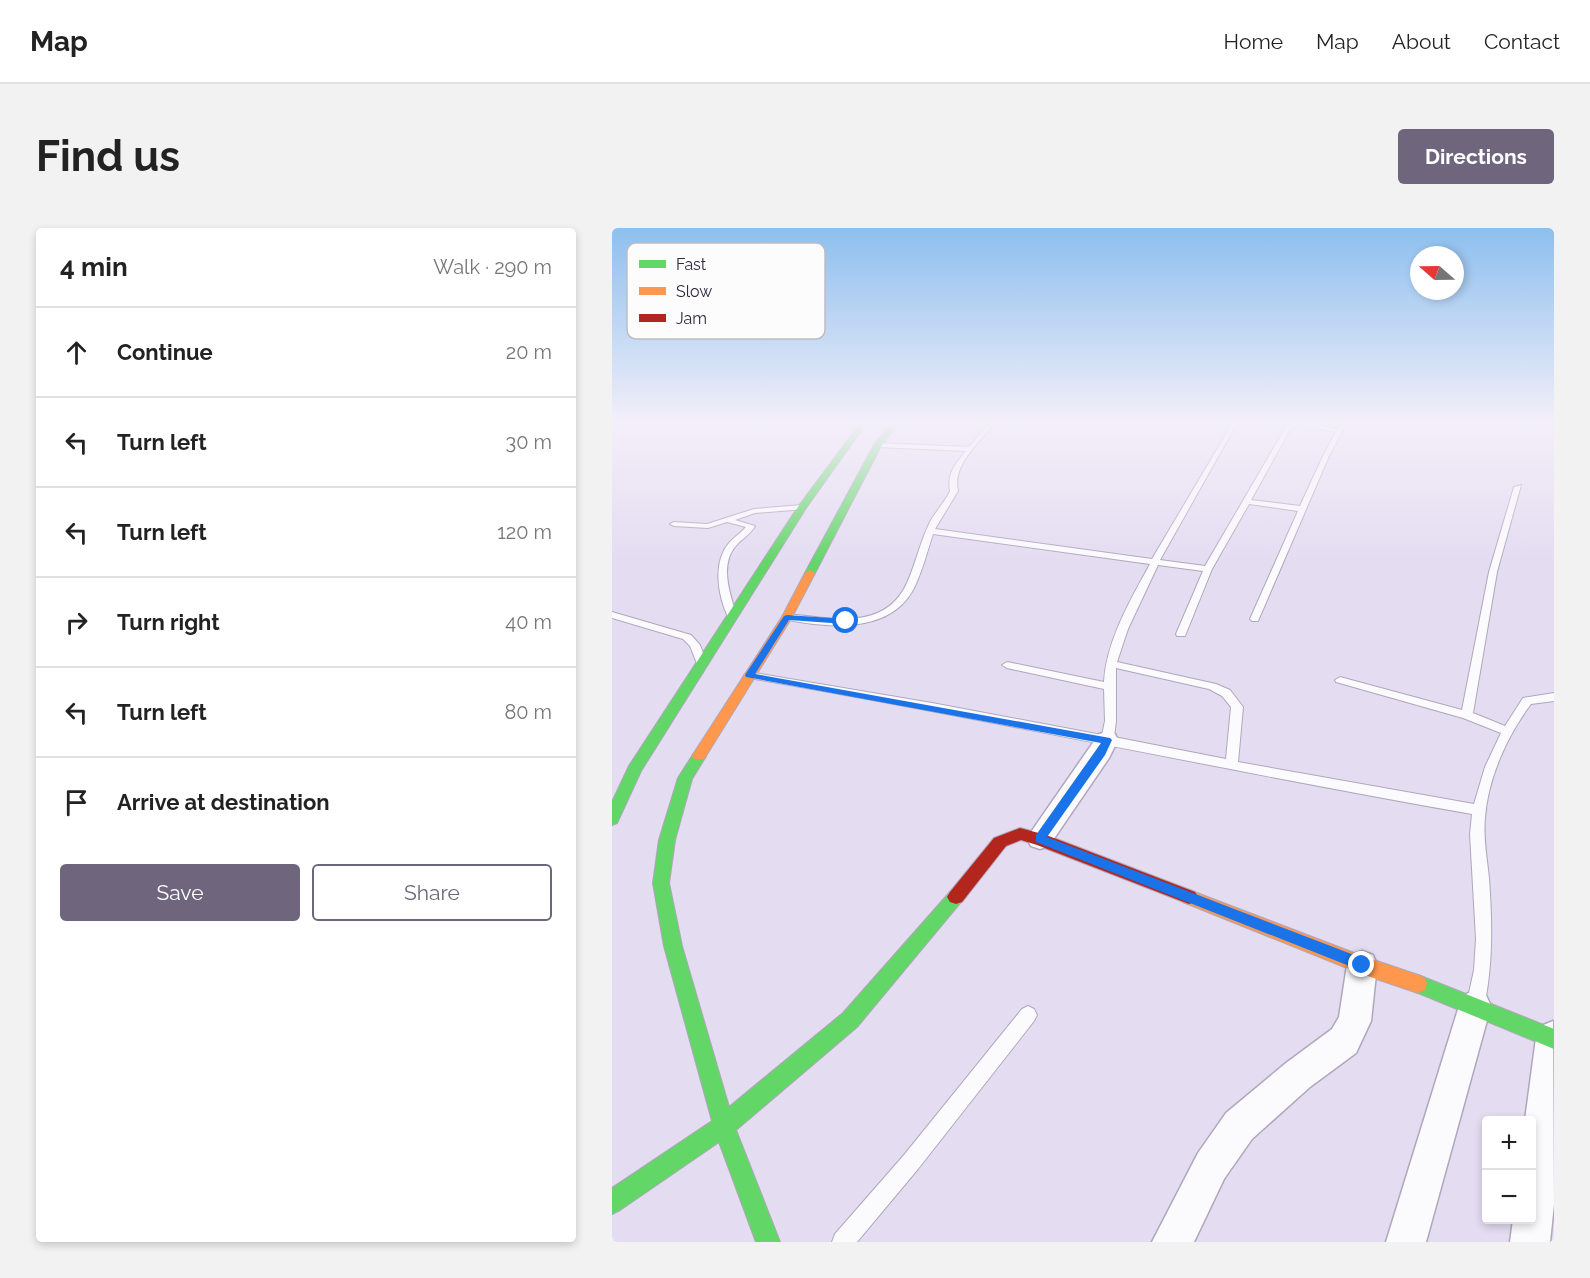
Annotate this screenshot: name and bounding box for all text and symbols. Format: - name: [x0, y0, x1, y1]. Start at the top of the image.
- text: Map: [30, 25, 88, 58]
- text: Home: [1224, 29, 1283, 54]
- text: Map: [1316, 29, 1359, 54]
- text: About: [1392, 29, 1451, 54]
- text: Contact: [1484, 29, 1560, 54]
- button: Directions: [1398, 129, 1554, 184]
- text: Find us: [36, 132, 180, 181]
- legend: [627, 243, 825, 339]
- north arrow: [1410, 246, 1464, 300]
- text: 4 min: [60, 252, 128, 282]
- text: Walk · 290 m: [433, 255, 552, 279]
- text: Fast: [676, 255, 707, 274]
- text: Slow: [676, 282, 712, 301]
- text: Jam: [676, 309, 707, 328]
- icon: ahead: [60, 336, 93, 369]
- text: Continue: [117, 339, 213, 365]
- text: 20 m: [506, 340, 552, 364]
- icon: left: [60, 426, 93, 459]
- text: Turn left: [117, 429, 207, 455]
- text: 30 m: [506, 430, 552, 454]
- icon: left: [60, 516, 93, 549]
- text: Turn left: [117, 519, 207, 545]
- text: 120 m: [497, 520, 552, 544]
- icon: right: [60, 606, 93, 639]
- route start: [832, 607, 858, 633]
- text: Turn right: [117, 609, 220, 635]
- text: 40 m: [505, 610, 552, 634]
- icon: left: [60, 696, 93, 729]
- text: Turn left: [117, 699, 207, 725]
- text: 80 m: [504, 700, 552, 724]
- icon: arrive: [60, 786, 93, 819]
- text: Arrive at destination: [117, 789, 330, 815]
- button: Save: [60, 864, 300, 921]
- button: Share: [312, 864, 552, 921]
- route end: [1348, 951, 1374, 977]
- map controls: [1482, 1116, 1536, 1224]
- button: +: [1482, 1116, 1536, 1170]
- button: −: [1482, 1170, 1536, 1224]

